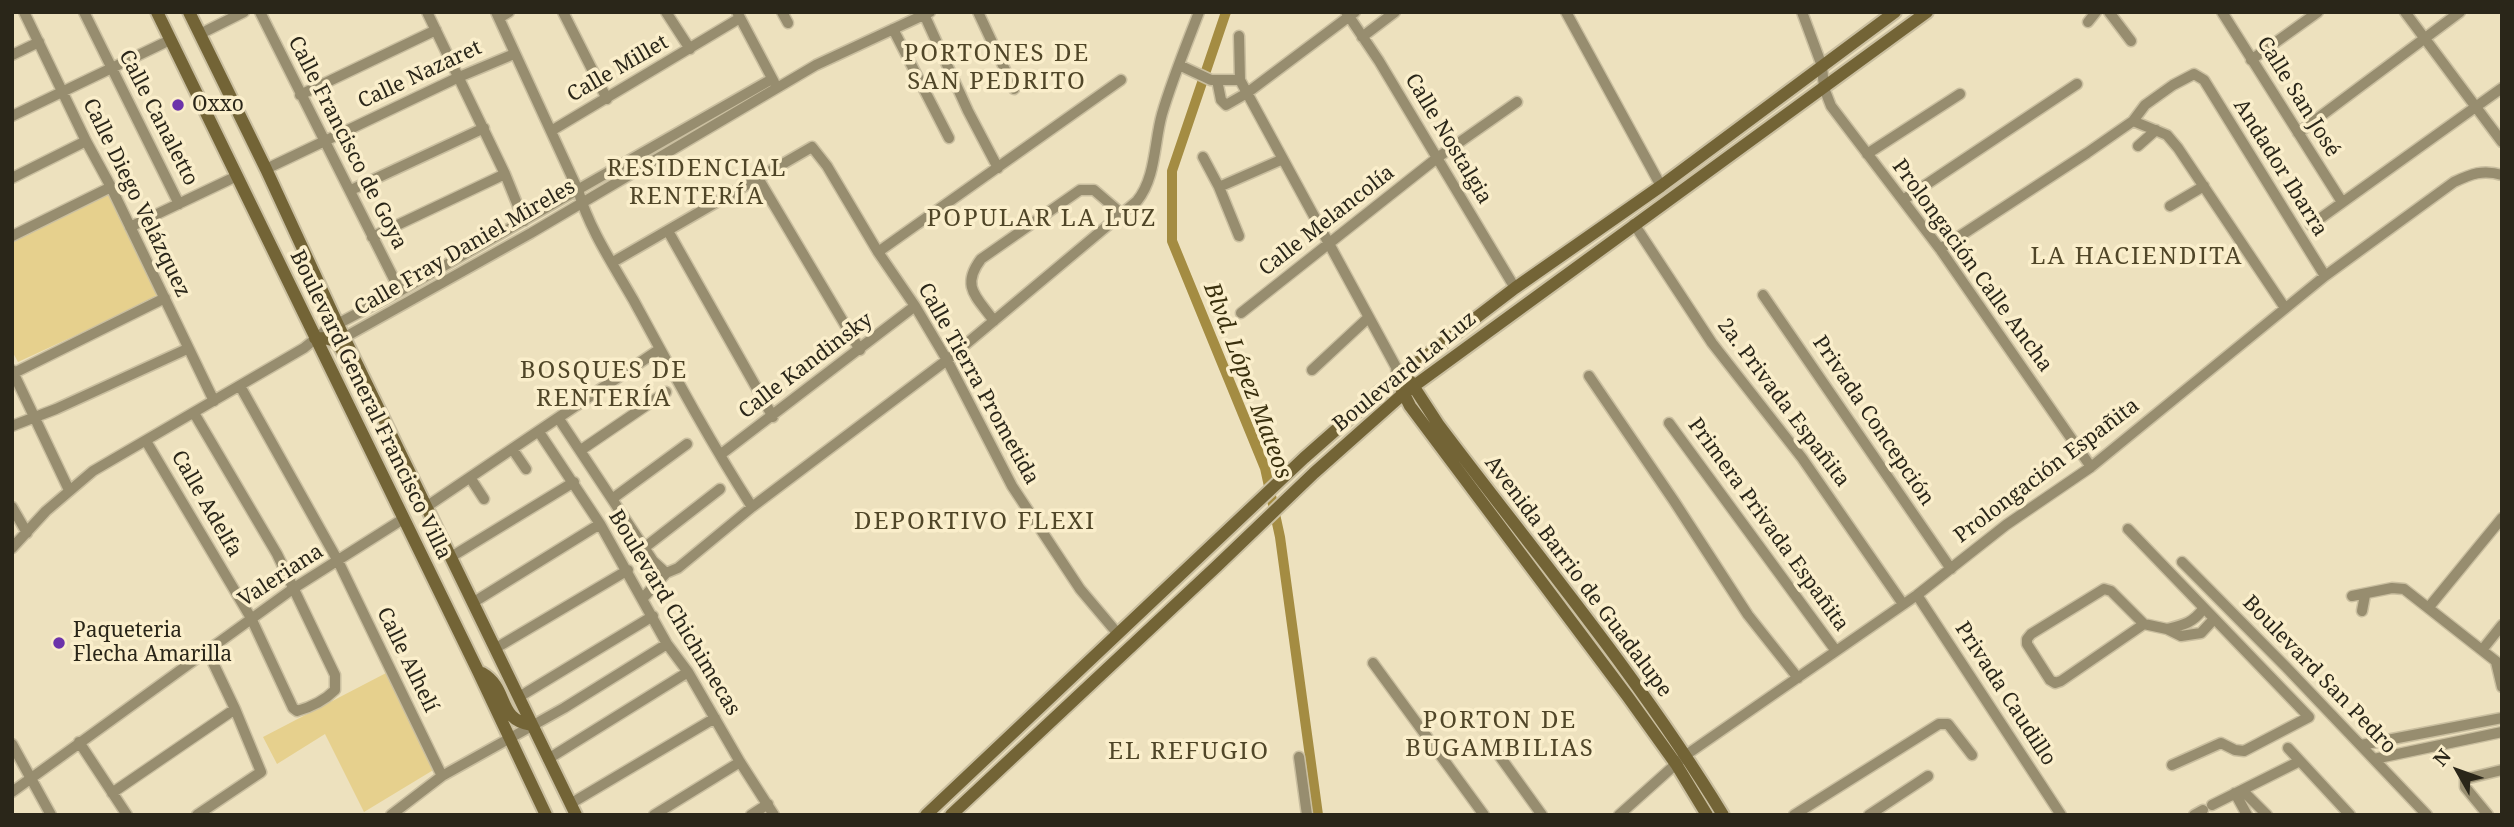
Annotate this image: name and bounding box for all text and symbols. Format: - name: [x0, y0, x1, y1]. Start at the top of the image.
- street label: Calle Millet: [563, 30, 673, 108]
- street label: Calle Francisco de Goya: [282, 32, 412, 254]
- street label: Calle San José: [2251, 32, 2345, 162]
- street label: Calle Nazaret: [354, 35, 486, 115]
- district label: PORTONES DE SAN PEDRITO: [905, 40, 1089, 96]
- street label: Calle Canaletto: [113, 46, 203, 190]
- street label: Calle Nostalgia: [1399, 69, 1497, 209]
- place label: Oxxo: [192, 92, 244, 118]
- street label: Calle Diego Velázquez: [77, 95, 195, 301]
- street label: Andador Ibarra: [2228, 95, 2332, 241]
- marker: Oxxo: [170, 97, 186, 113]
- district label: RESIDENCIAL RENTERÍA: [608, 155, 786, 211]
- street label: Prolongación Calle Ancha: [1886, 155, 2058, 377]
- street label: Calle Melancolía: [1254, 160, 1400, 282]
- street label: Calle Fray Daniel Mireles: [350, 175, 580, 321]
- district label: POPULAR LA LUZ: [929, 205, 1155, 233]
- district label: LA HACIENDITA: [2032, 243, 2242, 271]
- street label: Boulevard General Francisco Villa: [284, 246, 456, 564]
- street label: Calle Tierra Prometida: [912, 279, 1044, 489]
- water label: Blvd. López Mateos: [1197, 279, 1297, 483]
- street label: Calle Kandinsky: [734, 307, 878, 425]
- street label: Boulevard La Luz: [1328, 307, 1482, 437]
- street label: 2a. Privada Españita: [1711, 314, 1855, 492]
- street label: Privada Concepción: [1807, 331, 1939, 511]
- district label: BOSQUES DE RENTERÍA: [521, 357, 687, 413]
- street label: Prolongación Españita: [1950, 393, 2144, 549]
- street label: Primera Privada Españita: [1682, 414, 1854, 636]
- street label: Calle Adelfa: [165, 446, 247, 562]
- street label: Avenida Barrio de Guadalupe: [1479, 451, 1677, 703]
- street label: Boulevard Chichimecas: [603, 506, 745, 720]
- district label: DEPORTIVO FLEXI: [856, 508, 1094, 536]
- street label: Valeriana: [234, 539, 328, 613]
- street label: Boulevard San Pedro: [2237, 591, 2401, 759]
- street label: Calle Alhelí: [371, 603, 443, 717]
- street label: Privada Caudillo: [1949, 617, 2061, 771]
- place label: Paqueteria Flecha Amarilla: [73, 618, 232, 668]
- marker: Paqueteria Flecha Amarilla: [51, 635, 67, 651]
- district label: PORTON DE BUGAMBILIAS: [1407, 707, 1593, 763]
- north arrow: [2423, 736, 2493, 806]
- district label: EL REFUGIO: [1109, 738, 1269, 766]
- text: N: [2427, 743, 2457, 772]

